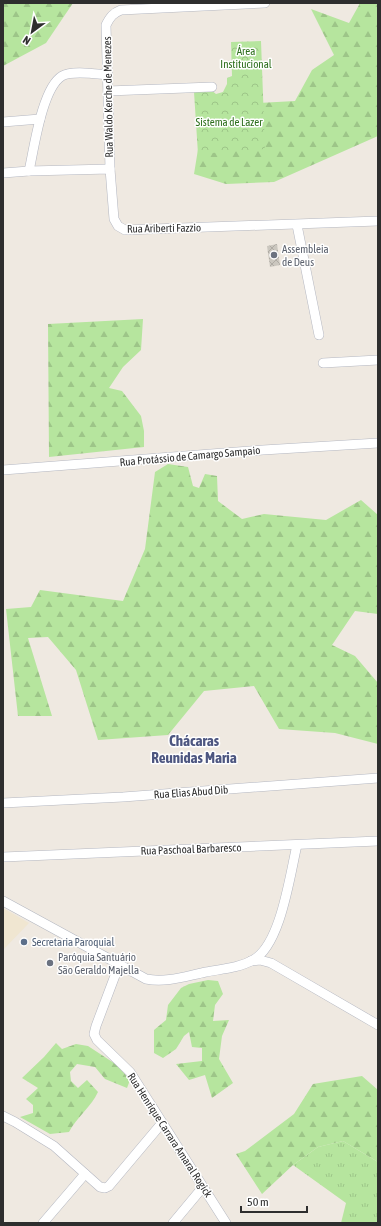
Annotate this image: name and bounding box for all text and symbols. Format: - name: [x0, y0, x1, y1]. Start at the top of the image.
- north arrow: [12, 12, 52, 52]
- text: N: [21, 34, 33, 47]
- street label: Rua Waldo Kerche de Menezes: [101, 36, 115, 158]
- park label: Área Institucional: [220, 45, 272, 70]
- park label: Sistema de Lazer: [196, 116, 263, 128]
- street label: Rua Ariberti Fazzio: [127, 221, 201, 235]
- place label: Assembleia de Deus: [282, 243, 329, 268]
- marker: Assembleia de Deus: [269, 250, 279, 260]
- street label: Rua Protássio de Camargo Sampaio: [119, 444, 261, 468]
- district label: Chácaras Reunidas Maria: [151, 732, 237, 766]
- street label: Rua Elias Abud Dib: [153, 783, 229, 801]
- street label: Rua Paschoal Barbaresco: [140, 841, 242, 857]
- place label: Secretaria Paroquial: [32, 936, 114, 948]
- marker: Secretaria Paroquial: [19, 937, 29, 947]
- place label: Paróquia Santuário São Geraldo Majella: [58, 951, 139, 976]
- marker: Paróquia Santuário São Geraldo Majella: [45, 958, 55, 968]
- street label: Rua Henrique Carrara Amaral Rogick: [125, 1071, 215, 1200]
- scale bar: [241, 1188, 307, 1214]
- text: 50 m: [247, 1195, 269, 1209]

